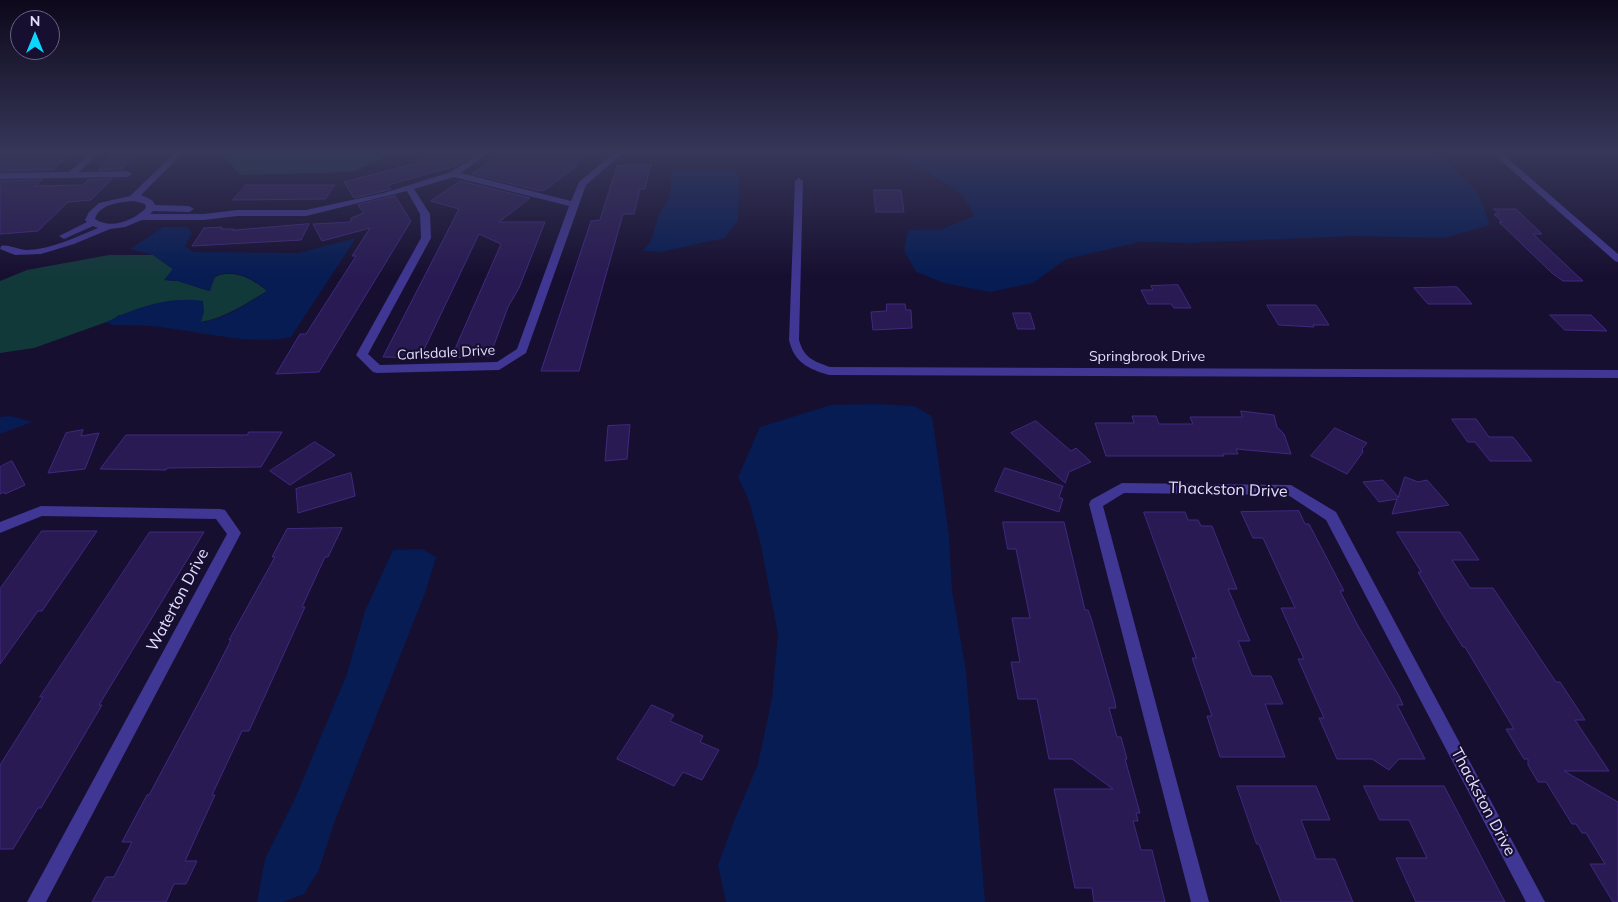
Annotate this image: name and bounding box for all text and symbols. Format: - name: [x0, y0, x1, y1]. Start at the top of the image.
- north arrow: [10, 10, 60, 60]
- text: N: [30, 12, 40, 30]
- street label: Carlsdale Drive: [396, 342, 496, 364]
- street label: Springbrook Drive: [1089, 349, 1205, 365]
- street label: Thackston Drive: [1168, 478, 1288, 502]
- street label: Waterton Drive: [143, 545, 213, 655]
- street label: Thackston Drive: [1447, 745, 1519, 859]

